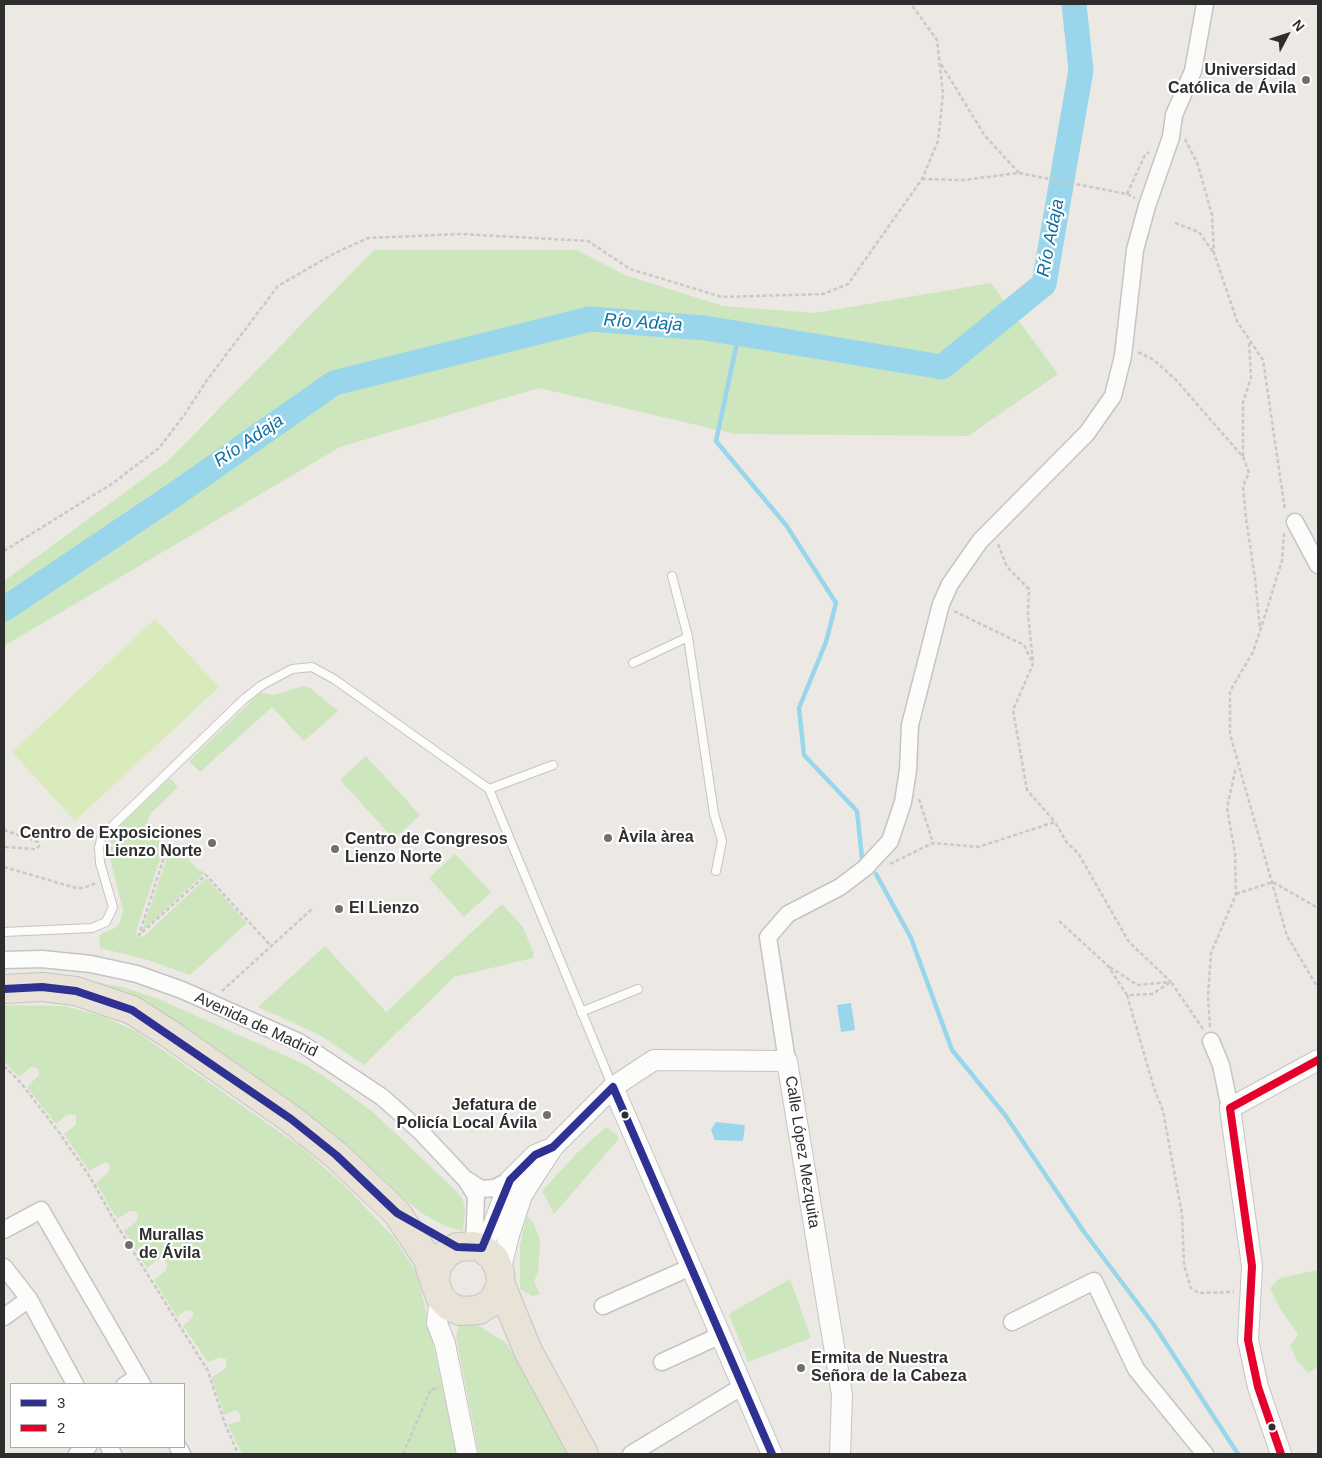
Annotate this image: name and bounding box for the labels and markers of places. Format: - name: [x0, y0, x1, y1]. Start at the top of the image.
- place label: Universidad Católica de Ávila: [1168, 61, 1296, 99]
- marker: Universidad Católica de Ávila: [1300, 74, 1312, 86]
- place label: Centro de Exposiciones Lienzo Norte: [20, 824, 202, 862]
- place label: Àvila àrea: [618, 828, 694, 848]
- place label: Centro de Congresos Lienzo Norte: [345, 830, 508, 868]
- marker: Àvila àrea: [602, 832, 614, 844]
- marker: Centro de Exposiciones Lienzo Norte: [206, 837, 218, 849]
- marker: Centro de Congresos Lienzo Norte: [329, 843, 341, 855]
- place label: El Lienzo: [349, 899, 419, 919]
- marker: El Lienzo: [333, 903, 345, 915]
- place label: Jefatura de Policía Local Ávila: [397, 1096, 537, 1134]
- marker: Jefatura de Policía Local Ávila: [541, 1109, 553, 1121]
- unlabelled marker: [620, 1110, 630, 1120]
- place label: Murallas de Ávila: [139, 1226, 204, 1264]
- marker: Murallas de Ávila: [123, 1239, 135, 1251]
- place label: Ermita de Nuestra Señora de la Cabeza: [811, 1349, 967, 1387]
- marker: Ermita de Nuestra Señora de la Cabeza: [795, 1362, 807, 1374]
- unlabelled marker: [1267, 1422, 1277, 1432]

